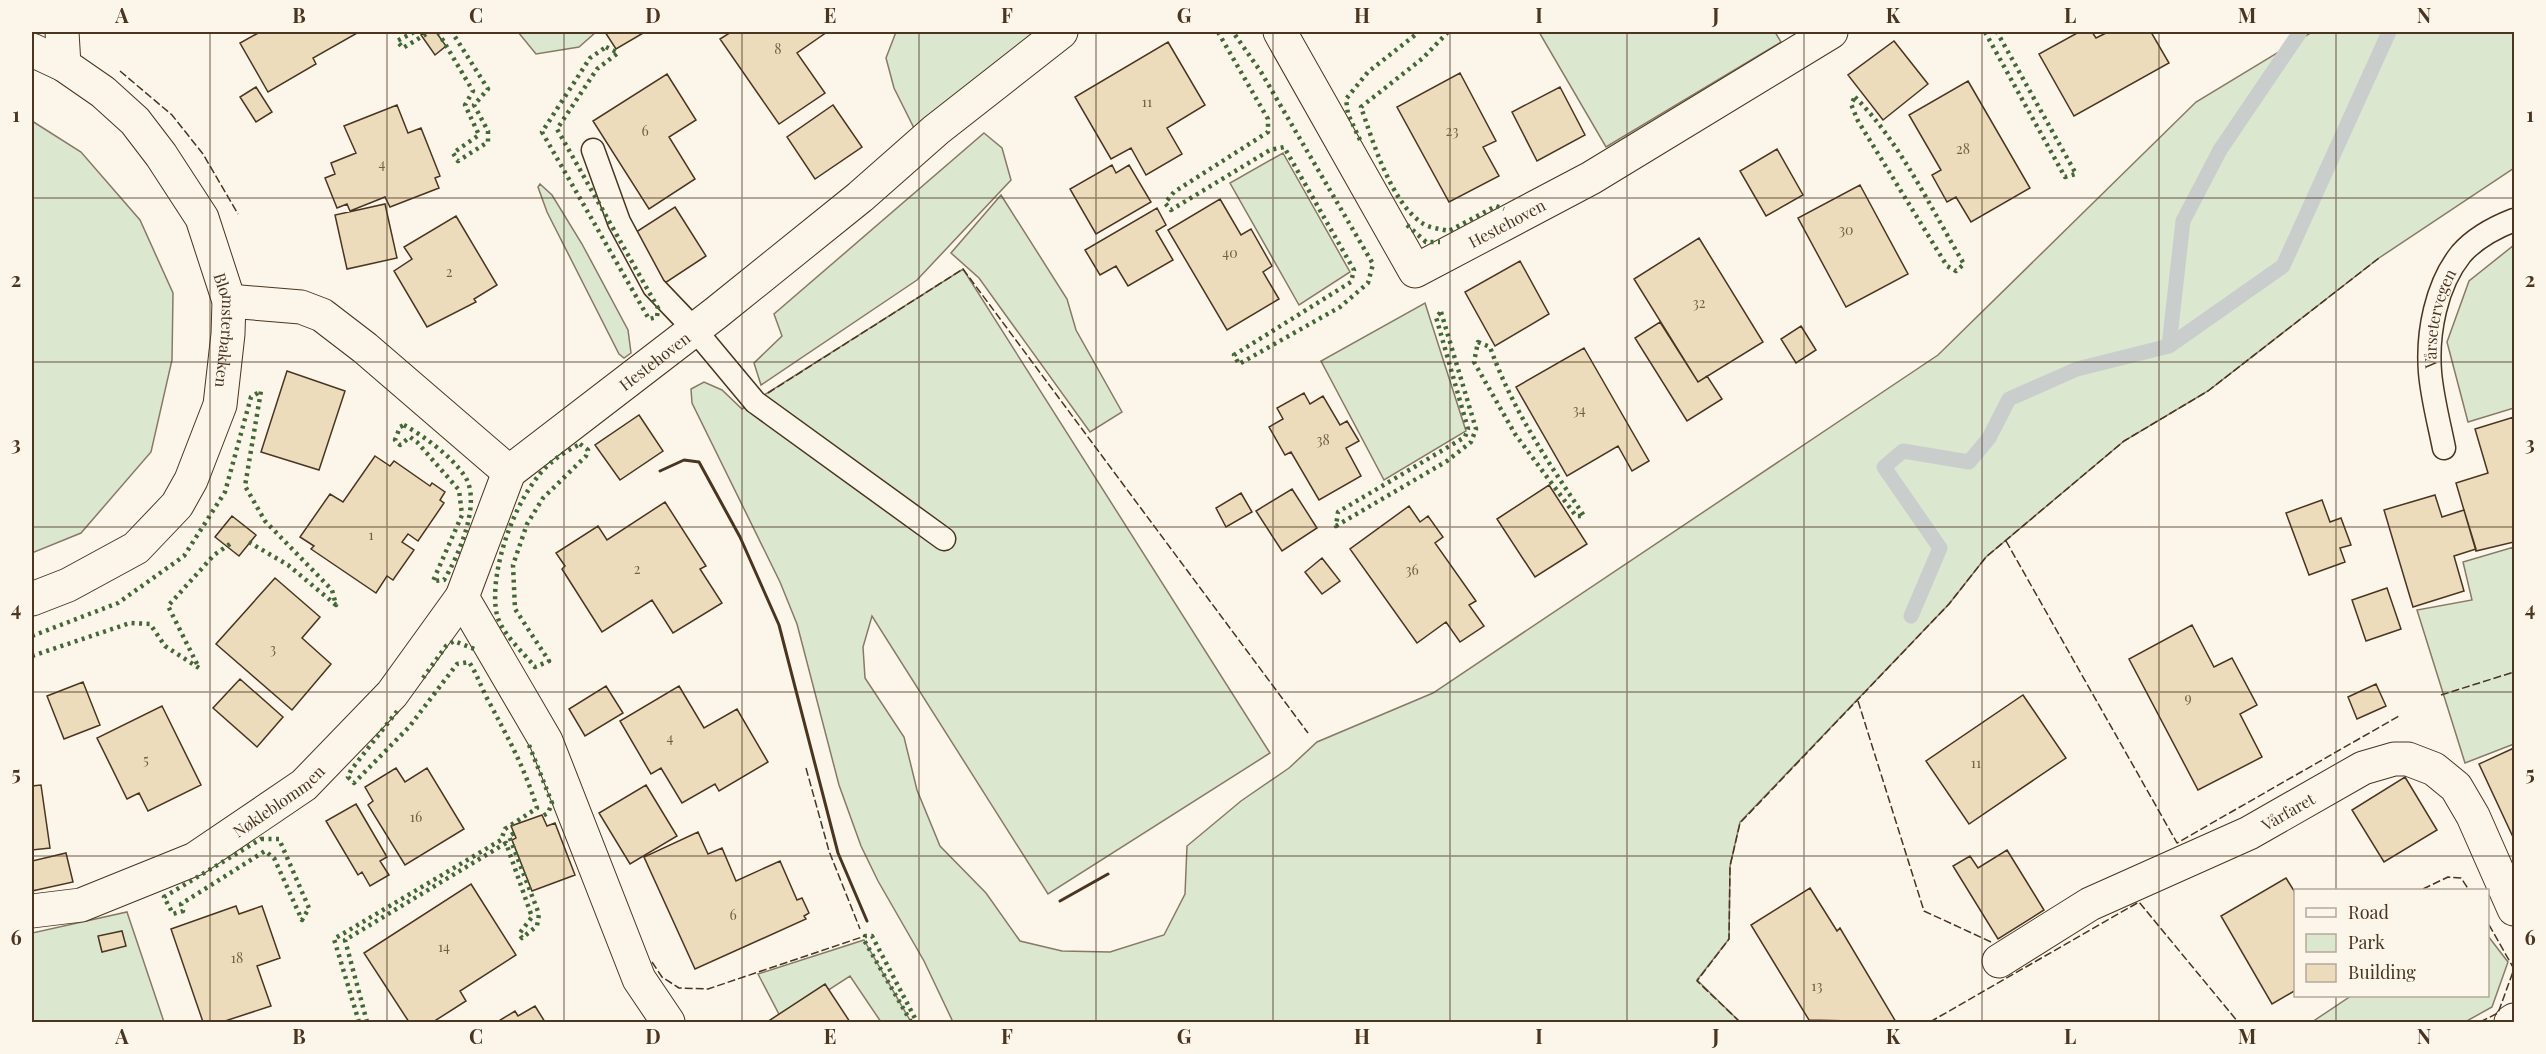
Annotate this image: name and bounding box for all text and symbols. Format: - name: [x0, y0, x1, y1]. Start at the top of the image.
- text: A: [114, 1, 129, 28]
- text: B: [292, 1, 306, 28]
- text: C: [469, 1, 483, 28]
- text: D: [645, 1, 661, 28]
- text: E: [824, 1, 836, 28]
- text: F: [1001, 1, 1013, 28]
- text: G: [1177, 1, 1192, 28]
- text: H: [1354, 1, 1370, 28]
- text: I: [1535, 1, 1543, 28]
- text: J: [1711, 1, 1720, 28]
- text: K: [1886, 1, 1901, 28]
- text: L: [2064, 1, 2076, 28]
- text: M: [2238, 1, 2256, 28]
- text: N: [2417, 1, 2431, 28]
- house number: 8: [774, 39, 782, 58]
- house number: 11: [1142, 92, 1152, 111]
- text: 1: [12, 100, 20, 127]
- text: 1: [2526, 100, 2534, 127]
- house number: 6: [641, 121, 649, 140]
- house number: 23: [1445, 121, 1459, 140]
- house number: 28: [1956, 139, 1970, 158]
- house number: 4: [379, 154, 386, 173]
- street label: Hestehoven: [1464, 193, 1549, 252]
- house number: 30: [1839, 220, 1853, 239]
- house number: 40: [1222, 243, 1238, 262]
- house number: 2: [446, 262, 453, 281]
- street label: Vårsetervegen: [2419, 264, 2460, 370]
- text: 2: [11, 265, 21, 292]
- text: 2: [2525, 265, 2535, 292]
- street label: Blomsterbakken: [210, 270, 240, 389]
- house number: 32: [1692, 293, 1706, 312]
- street label: Hestehoven: [614, 326, 694, 395]
- house number: 34: [1572, 400, 1586, 419]
- text: 3: [11, 429, 21, 456]
- text: 3: [2525, 429, 2535, 456]
- house number: 38: [1316, 430, 1330, 449]
- house number: 1: [368, 525, 374, 544]
- house number: 2: [634, 559, 641, 578]
- house number: 36: [1405, 560, 1419, 579]
- text: 4: [11, 594, 21, 621]
- text: 4: [2525, 594, 2535, 621]
- house number: 3: [270, 639, 276, 658]
- house number: 9: [2184, 688, 2192, 707]
- house number: 4: [667, 728, 674, 747]
- house number: 5: [143, 750, 149, 769]
- house number: 11: [1971, 753, 1981, 772]
- text: 5: [11, 759, 21, 786]
- text: 5: [2525, 759, 2535, 786]
- street label: Nøkleblommen: [228, 760, 329, 841]
- street label: Vårfaret: [2256, 787, 2318, 835]
- house number: 16: [410, 807, 422, 826]
- legend: [2294, 889, 2489, 997]
- text: Road: [2348, 900, 2389, 924]
- house number: 6: [729, 905, 737, 924]
- text: 6: [10, 923, 22, 950]
- text: 6: [2524, 923, 2536, 950]
- text: Park: [2348, 930, 2385, 954]
- house number: 14: [438, 937, 450, 956]
- house number: 18: [231, 948, 243, 967]
- text: Building: [2348, 960, 2416, 984]
- house number: 13: [1811, 976, 1823, 995]
- text: A: [114, 1022, 129, 1049]
- text: B: [292, 1022, 306, 1049]
- text: C: [469, 1022, 483, 1049]
- text: D: [645, 1022, 661, 1049]
- text: E: [824, 1022, 836, 1049]
- text: F: [1001, 1022, 1013, 1049]
- text: G: [1177, 1022, 1192, 1049]
- text: H: [1354, 1022, 1370, 1049]
- text: I: [1535, 1022, 1543, 1049]
- text: J: [1711, 1022, 1720, 1049]
- text: K: [1886, 1022, 1901, 1049]
- text: L: [2064, 1022, 2076, 1049]
- text: M: [2238, 1022, 2256, 1049]
- text: N: [2417, 1022, 2431, 1049]

